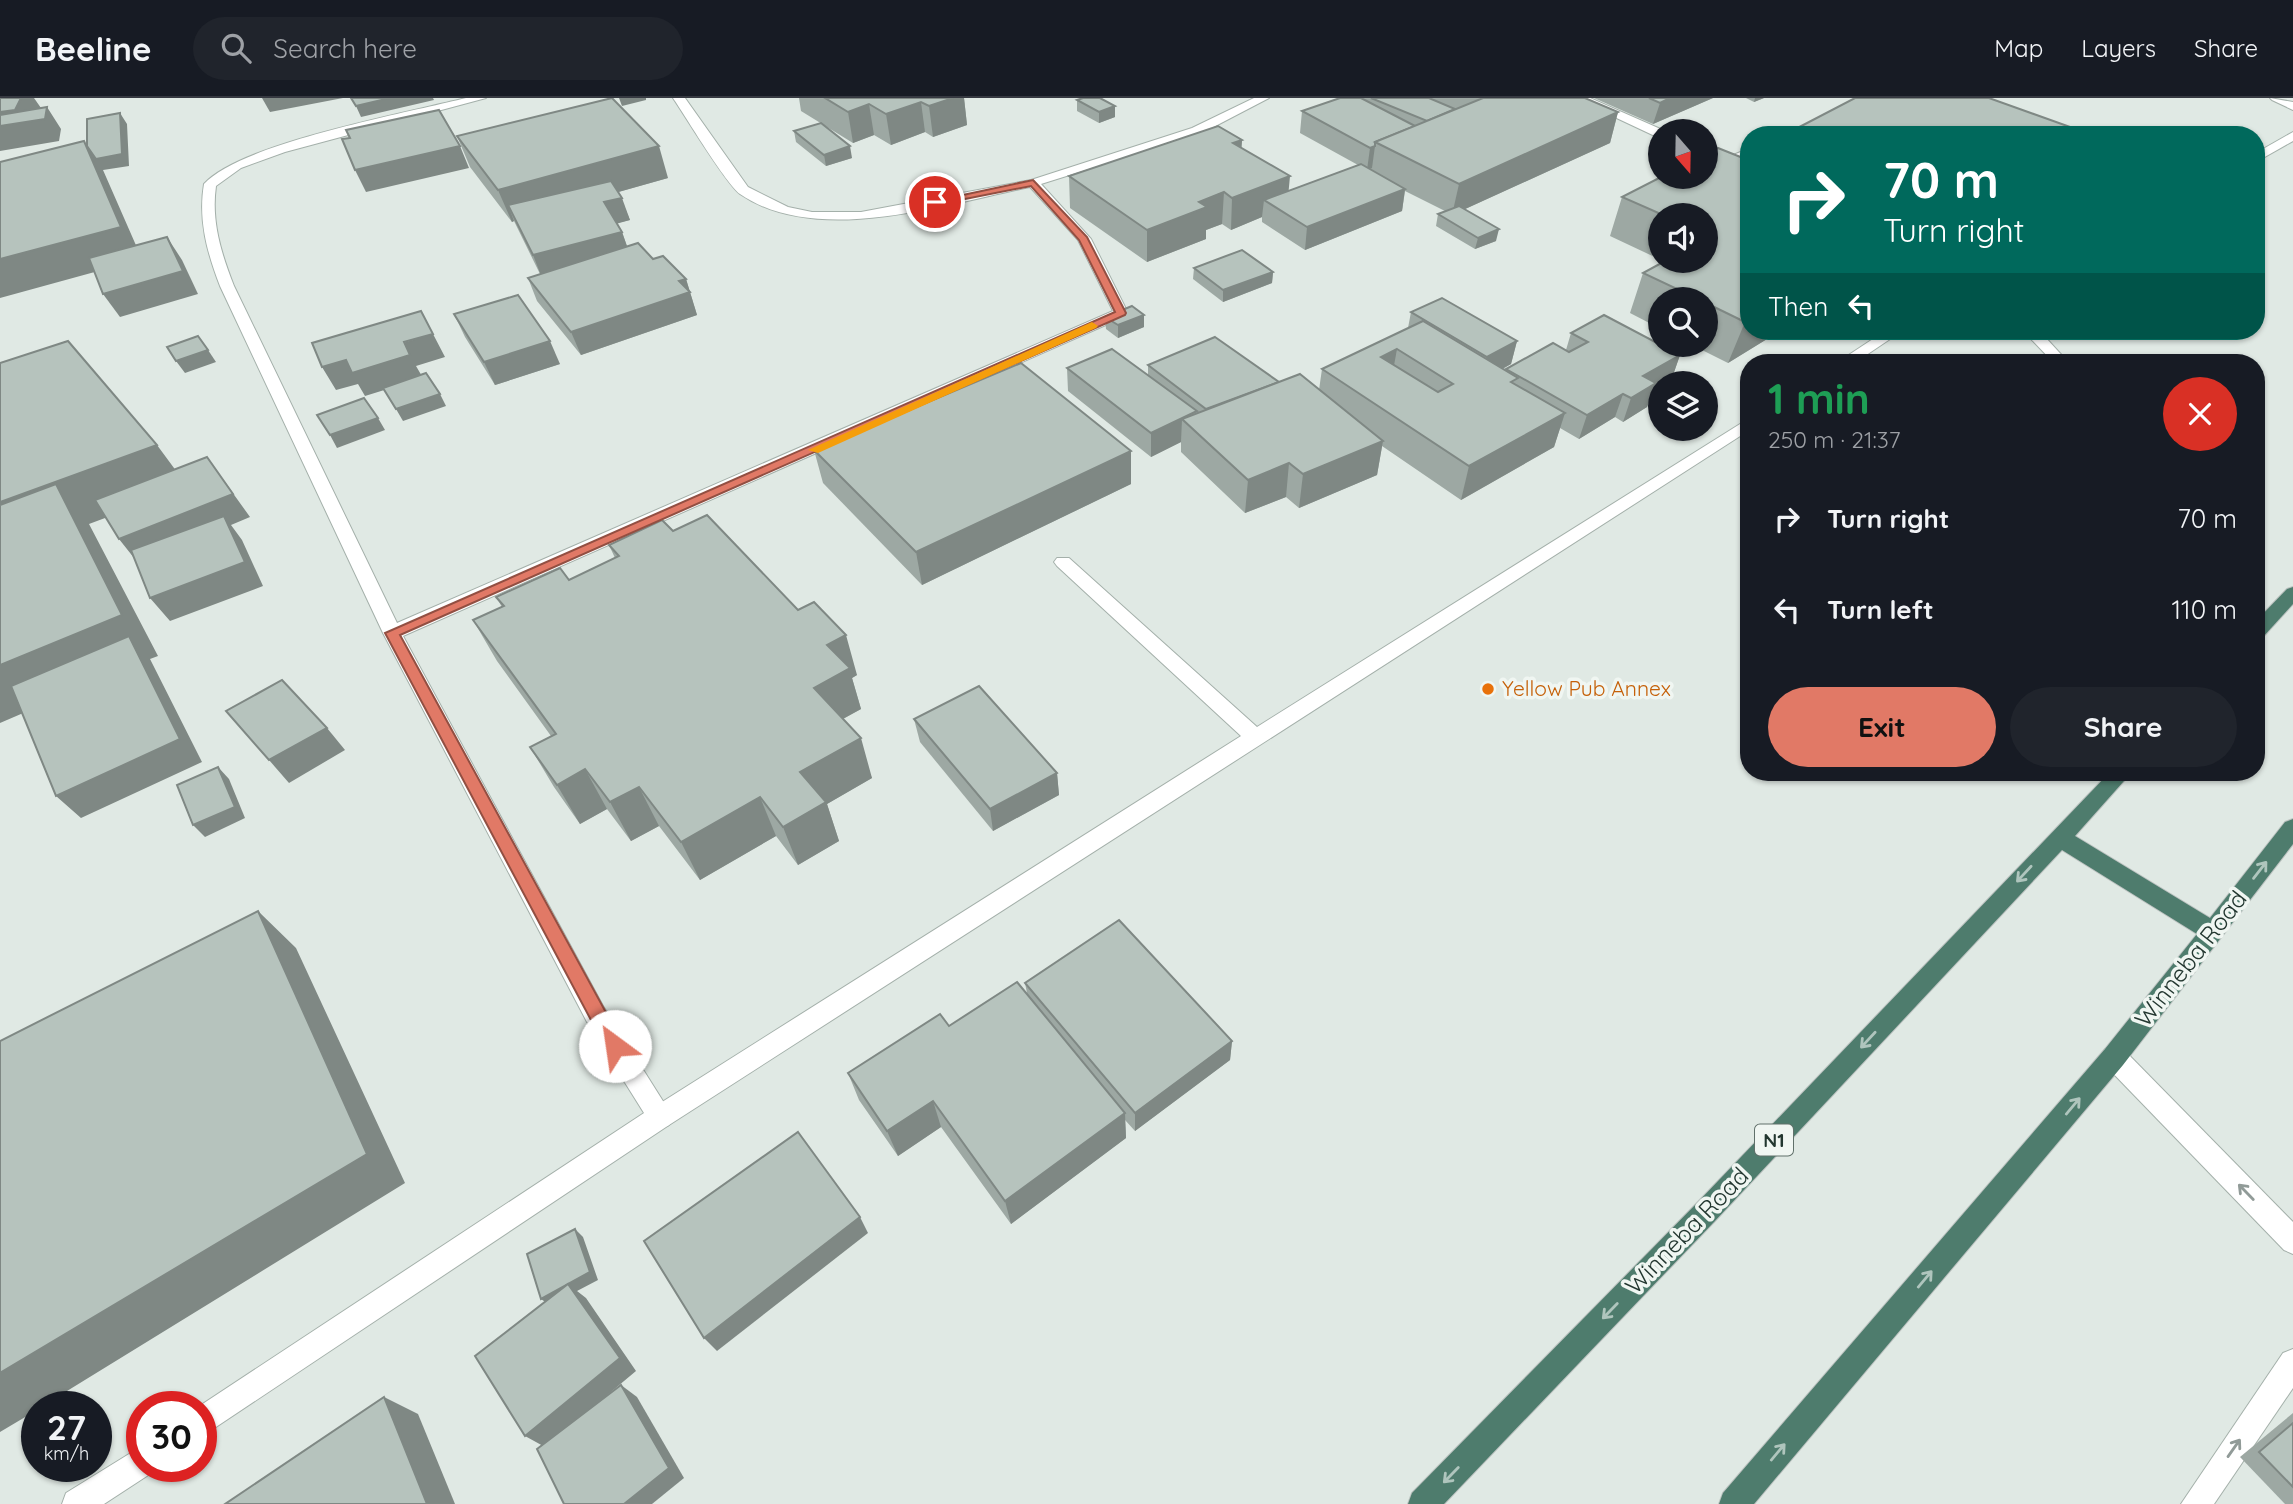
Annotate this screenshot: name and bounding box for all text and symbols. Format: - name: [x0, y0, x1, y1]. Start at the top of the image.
- search box: [193, 17, 683, 80]
- text: Beeline: [35, 28, 151, 69]
- icon: search: [217, 29, 255, 67]
- text: Search here: [273, 32, 417, 65]
- text: Map: [1994, 33, 2043, 63]
- text: Layers: [2081, 33, 2156, 63]
- text: Share: [2194, 33, 2258, 63]
- north arrow: [1648, 119, 1718, 189]
- map controls: [1648, 119, 1718, 441]
- text: 70 m: [1883, 149, 1999, 210]
- icon: right: [1768, 154, 1859, 245]
- pin: [905, 172, 965, 232]
- icon: arrive: [916, 183, 954, 221]
- button: sound: [1648, 203, 1718, 273]
- text: Turn right: [1883, 210, 2024, 250]
- button: search: [1648, 287, 1718, 357]
- icon: left: [1842, 287, 1880, 325]
- text: Then: [1768, 290, 1828, 323]
- button: layers: [1648, 371, 1718, 441]
- text: 1 min: [1768, 372, 1870, 425]
- button: close: [2163, 377, 2237, 451]
- text: 250 m · 21:37: [1768, 425, 1901, 454]
- icon: right: [1768, 500, 1806, 538]
- text: Turn right: [1827, 502, 1949, 535]
- text: 70 m: [2177, 502, 2237, 535]
- icon: left: [1768, 591, 1806, 629]
- text: Turn left: [1827, 593, 1934, 626]
- text: 110 m: [2171, 593, 2237, 626]
- place label: Yellow Pub Annex: [1502, 675, 1671, 701]
- marker: Yellow Pub Annex: [1480, 681, 1496, 697]
- button: Exit: [1768, 687, 1996, 767]
- button: Share: [2010, 687, 2237, 767]
- one-way arrow: [2253, 861, 2268, 880]
- one-way arrow: [2016, 866, 2033, 883]
- street label: Winneba Road: [2128, 884, 2253, 1033]
- position arrow: [578, 1009, 652, 1083]
- one-way arrow: [1860, 1031, 1876, 1049]
- one-way arrow: [2065, 1097, 2081, 1115]
- road number: N1: [1755, 1124, 1793, 1156]
- street label: Winneba Road: [1618, 1161, 1754, 1300]
- one-way arrow: [2237, 1184, 2254, 1201]
- one-way arrow: [1917, 1270, 1933, 1288]
- one-way arrow: [1601, 1302, 1618, 1319]
- speed limit sign: 30: [126, 1391, 217, 1482]
- text: 27: [47, 1405, 86, 1449]
- one-way arrow: [2227, 1439, 2241, 1458]
- text: km/h: [44, 1442, 89, 1465]
- one-way arrow: [1770, 1443, 1786, 1461]
- one-way arrow: [1443, 1466, 1460, 1483]

